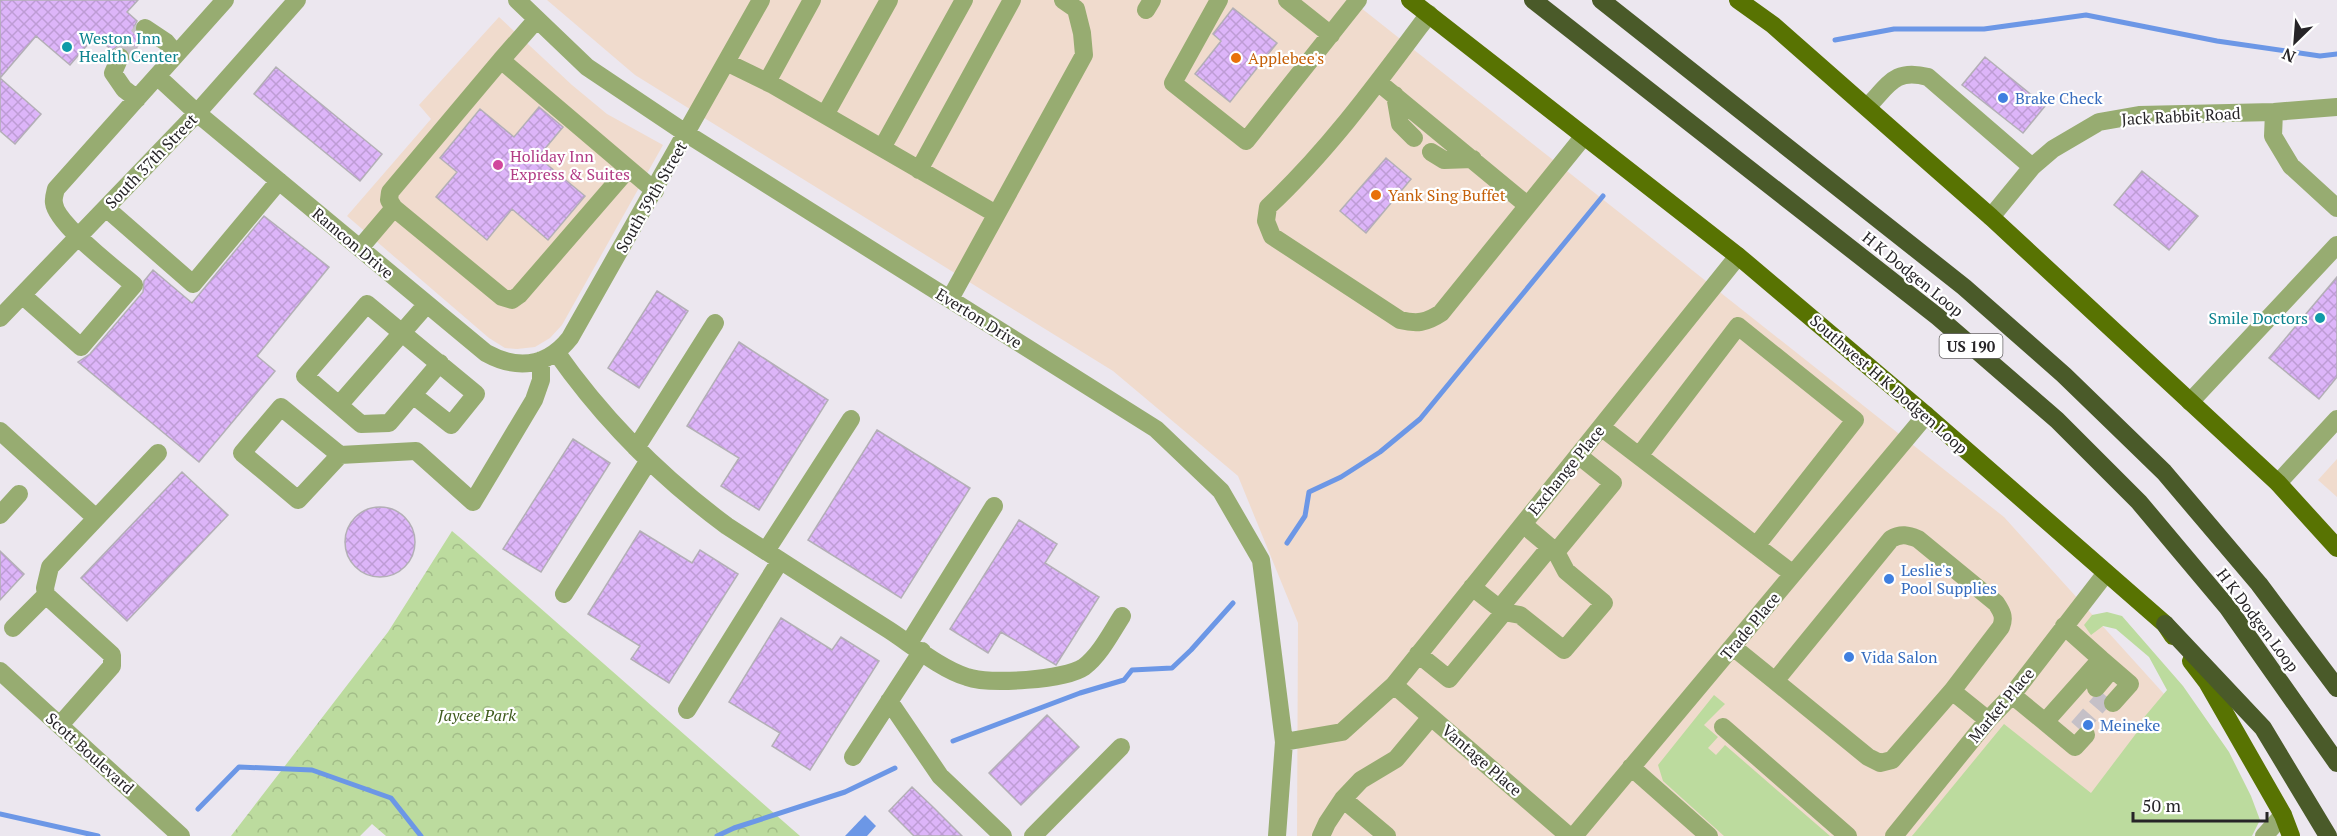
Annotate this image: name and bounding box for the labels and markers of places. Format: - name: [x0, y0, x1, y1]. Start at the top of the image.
- place label: Weston Inn Health Center: [79, 27, 179, 67]
- marker: Weston Inn Health Center: [60, 40, 74, 54]
- place label: Applebee's: [1248, 47, 1324, 69]
- marker: Applebee's: [1229, 51, 1243, 65]
- place label: Brake Check: [2015, 87, 2103, 109]
- marker: Brake Check: [1996, 91, 2010, 105]
- place label: Holiday Inn Express & Suites: [510, 145, 630, 185]
- marker: Holiday Inn Express & Suites: [491, 158, 505, 172]
- place label: Yank Sing Buffet: [1388, 184, 1506, 206]
- marker: Yank Sing Buffet: [1369, 188, 1383, 202]
- place label: Smile Doctors: [2209, 307, 2308, 329]
- marker: Smile Doctors: [2313, 311, 2327, 325]
- place label: Leslie's Pool Supplies: [1901, 559, 1997, 599]
- marker: Leslie's Pool Supplies: [1882, 572, 1896, 586]
- place label: Vida Salon: [1861, 646, 1938, 668]
- marker: Vida Salon: [1842, 650, 1856, 664]
- place label: Meineke: [2100, 714, 2160, 736]
- marker: Meineke: [2081, 718, 2095, 732]

